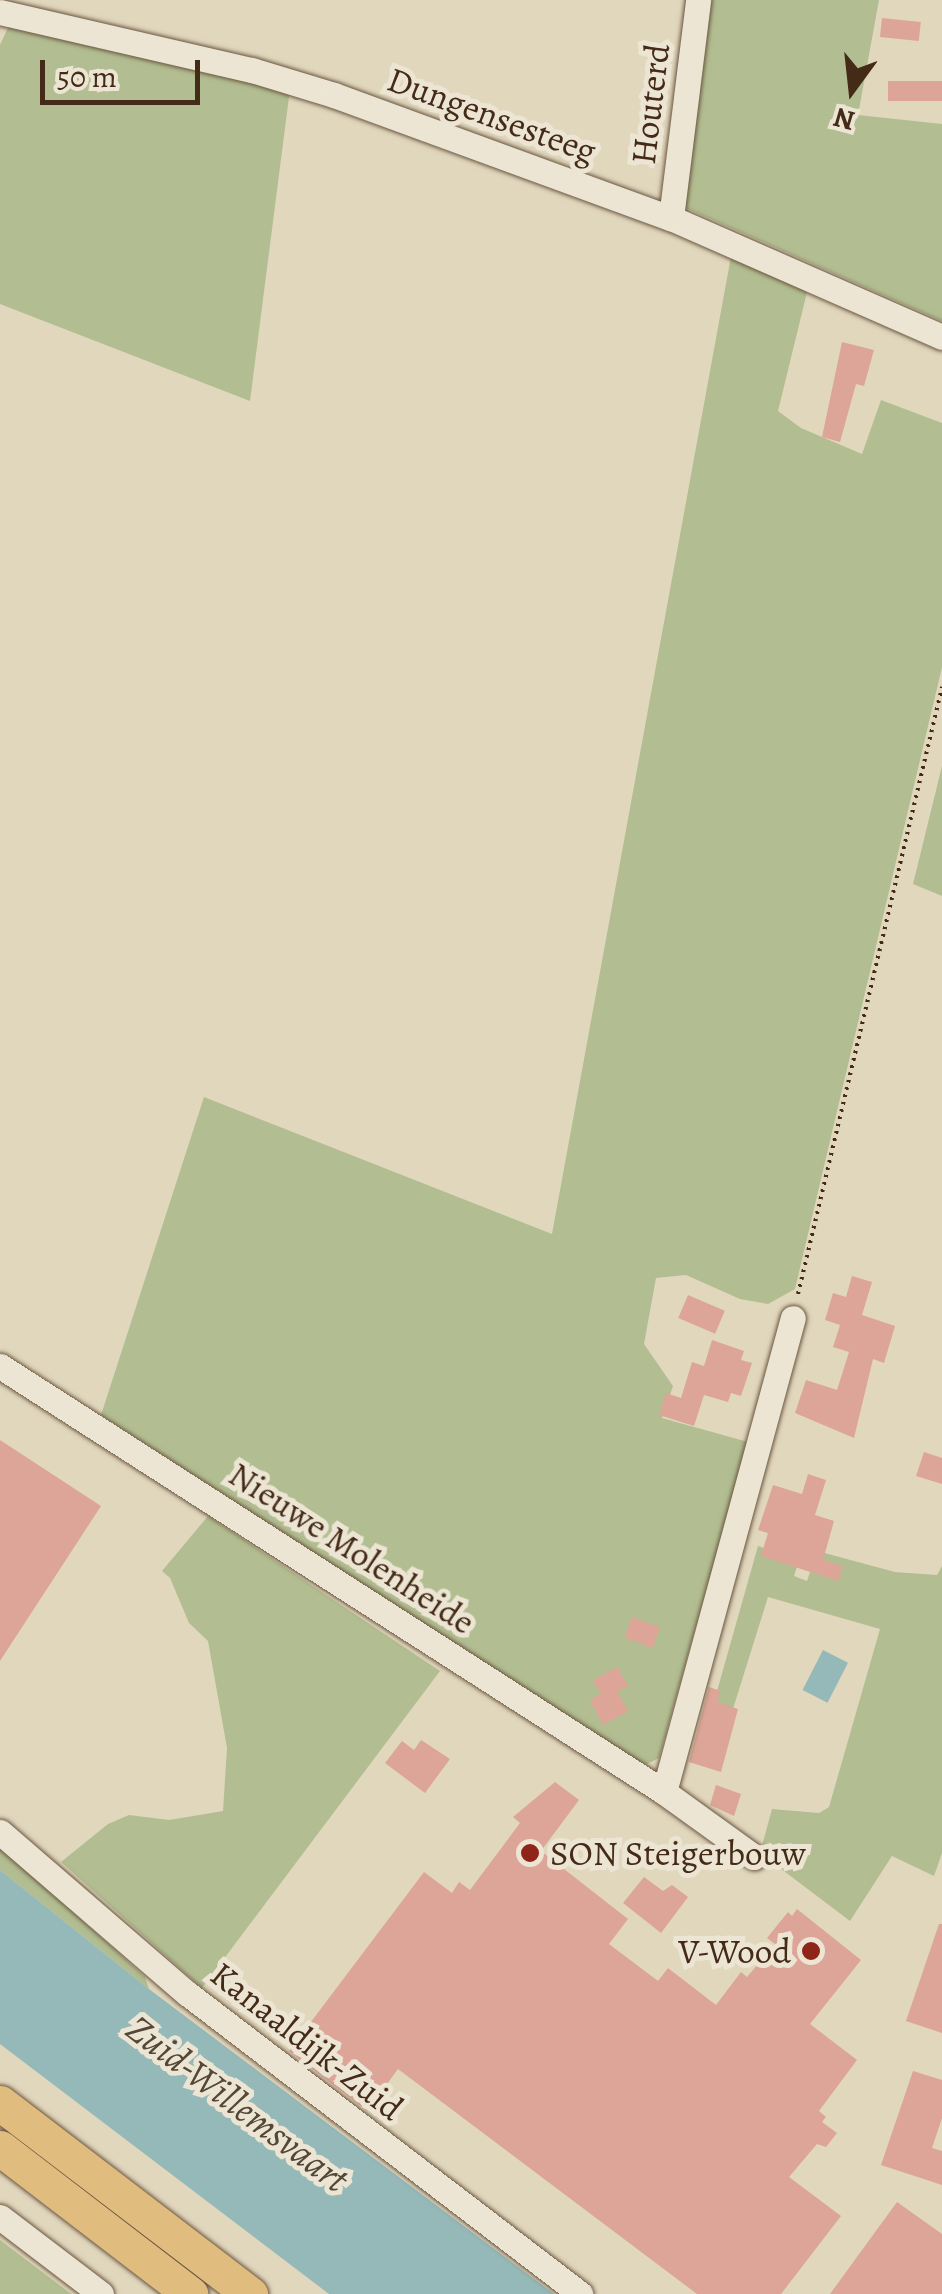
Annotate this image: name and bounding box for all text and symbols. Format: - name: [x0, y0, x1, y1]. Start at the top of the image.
- scale bar: [45, 40, 205, 102]
- north arrow: [802, 40, 902, 140]
- street label: Houterd: [622, 41, 678, 167]
- text: 50 m: [57, 57, 117, 97]
- street label: Dungensesteeg: [382, 58, 602, 172]
- text: N: [829, 98, 859, 140]
- street label: Nieuwe Molenheide: [221, 1453, 483, 1643]
- place label: SON Steigerbouw: [550, 1832, 806, 1874]
- marker: SON Steigerbouw: [519, 1842, 541, 1864]
- place label: V-Wood: [678, 1930, 791, 1972]
- marker: V-Wood: [800, 1940, 822, 1962]
- street label: Kanaaldijk-Zuid: [202, 1953, 412, 2129]
- water label: Zuid-Willemsvaart: [117, 2006, 357, 2202]

